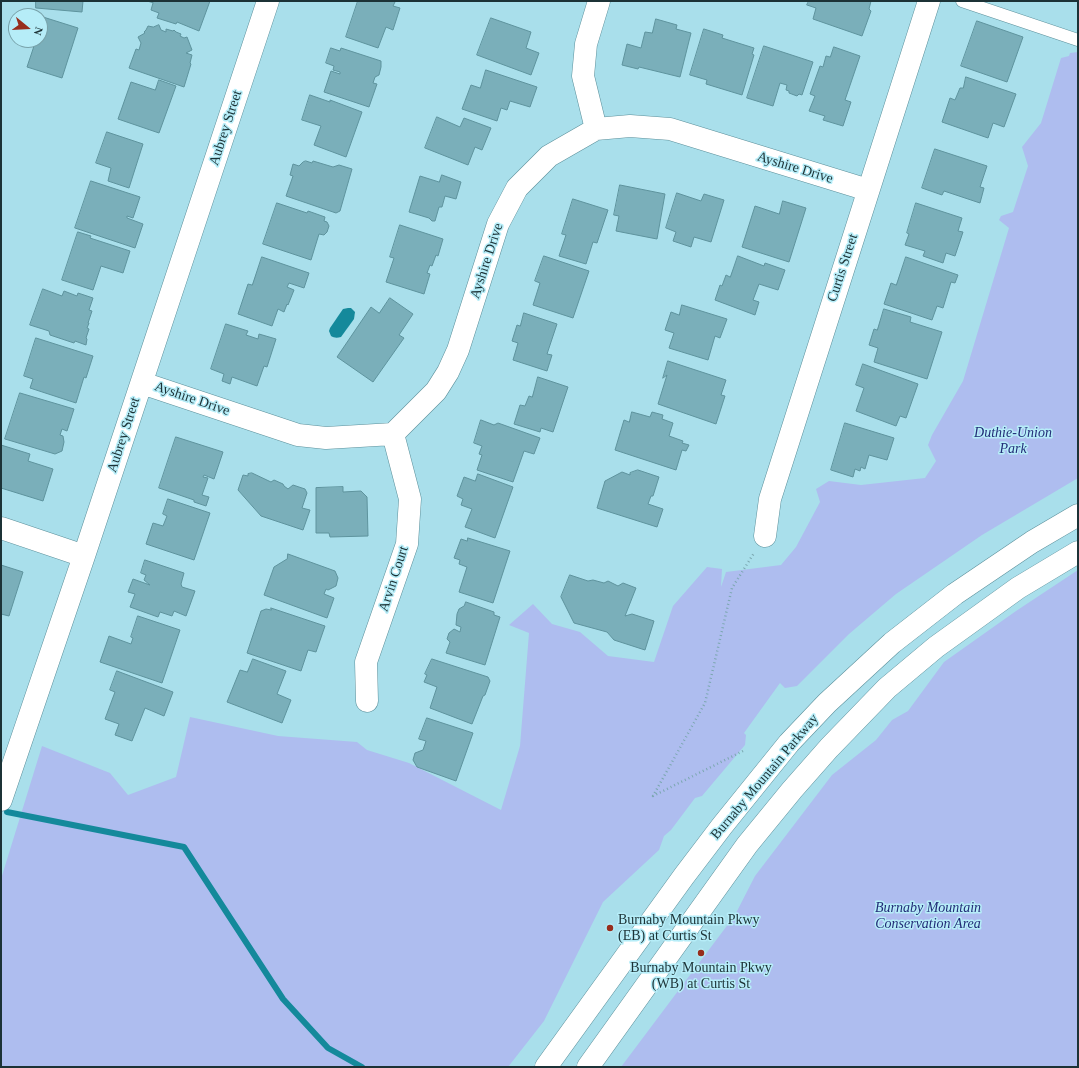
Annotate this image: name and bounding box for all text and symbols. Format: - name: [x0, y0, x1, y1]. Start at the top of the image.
- north arrow: [8, 8, 48, 48]
- text: N: [32, 26, 45, 37]
- street label: Aubrey Street: [206, 88, 246, 168]
- street label: Ayshire Drive: [755, 149, 835, 187]
- street label: Ayshire Drive: [467, 221, 507, 301]
- street label: Curtis Street: [824, 232, 862, 304]
- street label: Ayshire Drive: [152, 378, 232, 420]
- street label: Aubrey Street: [104, 395, 144, 475]
- park label: Duthie-Union Park: [974, 425, 1052, 458]
- street label: Arvin Court: [375, 544, 413, 614]
- street label: Burnaby Mountain Parkway: [708, 711, 822, 843]
- park label: Burnaby Mountain Conservation Area: [875, 900, 981, 932]
- place label: Burnaby Mountain Pkwy (EB) at Curtis St: [618, 912, 760, 944]
- marker: Burnaby Mountain Pkwy (EB) at Curtis St: [605, 923, 615, 933]
- marker: Burnaby Mountain Pkwy (WB) at Curtis St: [696, 948, 706, 958]
- place label: Burnaby Mountain Pkwy (WB) at Curtis St: [630, 960, 772, 992]

